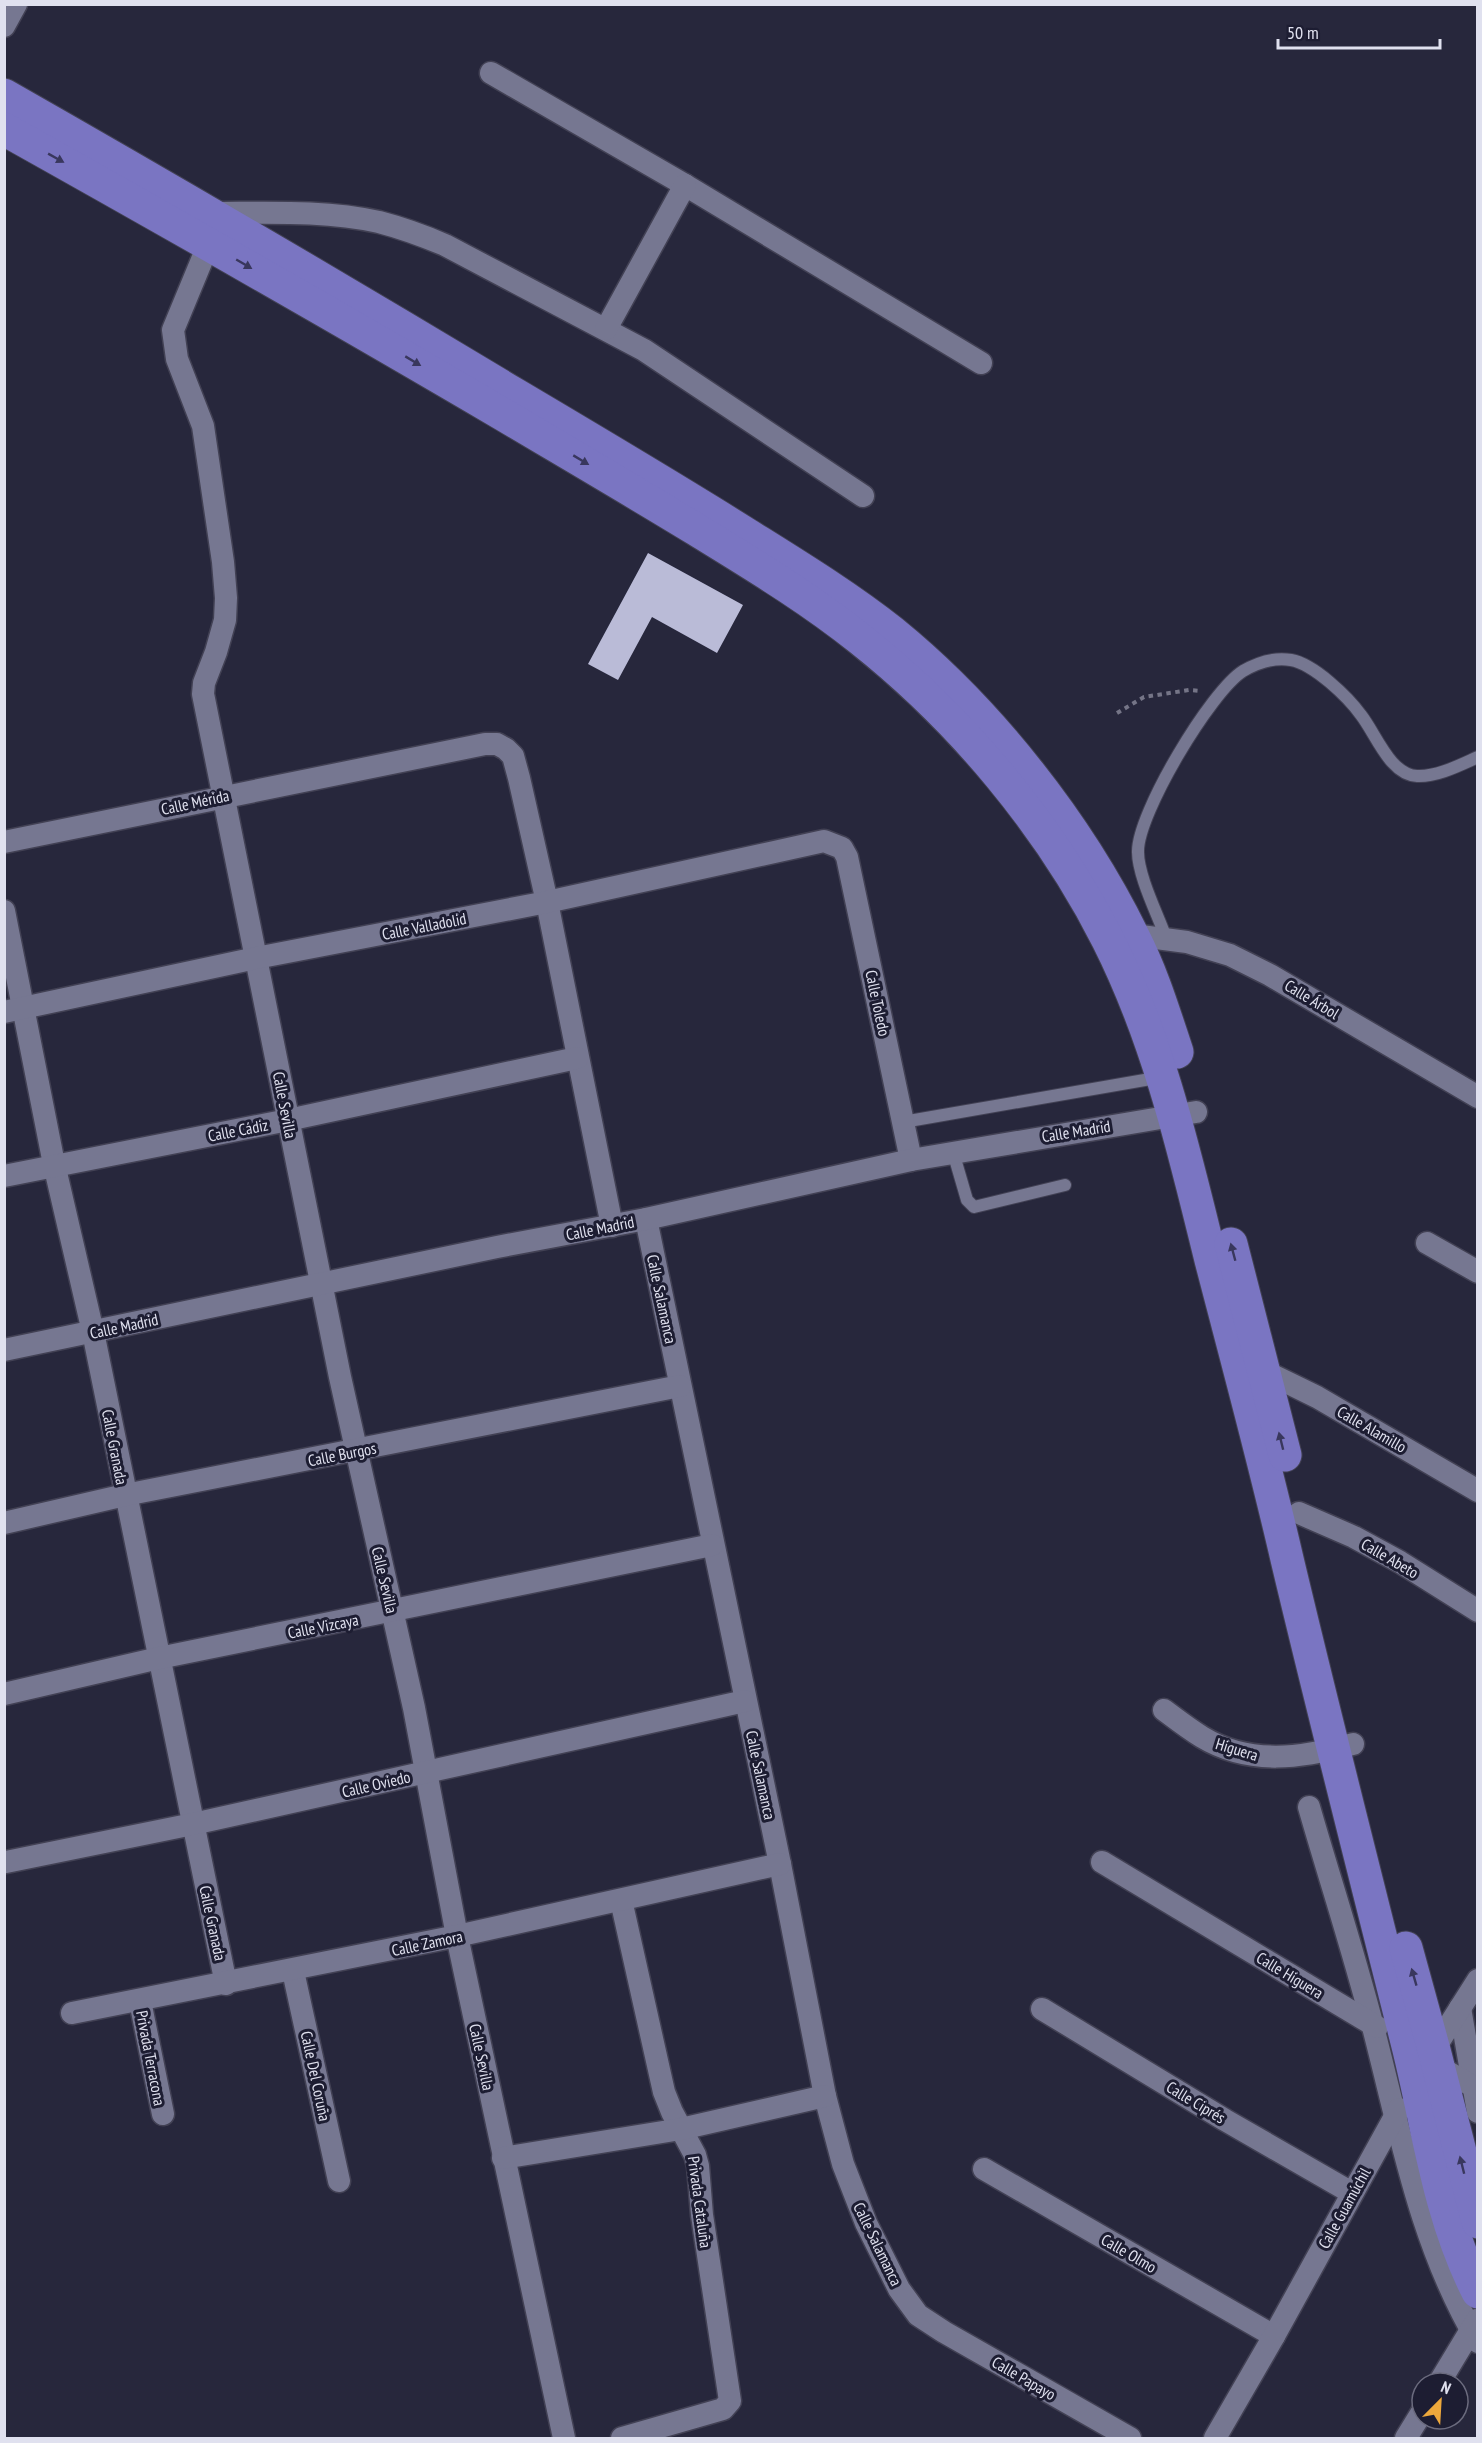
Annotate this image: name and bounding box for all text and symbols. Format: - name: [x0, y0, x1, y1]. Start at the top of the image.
- scale bar: [1278, 12, 1440, 50]
- text: 50 m: [1287, 21, 1319, 44]
- one-way arrow: [47, 153, 64, 163]
- one-way arrow: [236, 258, 252, 269]
- one-way arrow: [405, 356, 421, 367]
- one-way arrow: [573, 455, 589, 466]
- street label: Calle Mérida: [159, 785, 231, 819]
- street label: Calle Valladolid: [380, 908, 468, 944]
- street label: Calle Toledo: [861, 968, 895, 1038]
- street label: Calle Árbol: [1281, 975, 1343, 1023]
- street label: Calle Sevilla: [269, 1070, 301, 1140]
- street label: Calle Cádiz: [206, 1114, 270, 1146]
- street label: Calle Madrid: [1040, 1116, 1112, 1146]
- street label: Calle Madrid: [564, 1212, 636, 1244]
- one-way arrow: [1228, 1243, 1237, 1261]
- street label: Calle Salamanca: [643, 1253, 681, 1345]
- street label: Calle Madrid: [88, 1309, 160, 1343]
- street label: Calle Alamillo: [1334, 1401, 1410, 1457]
- street label: Calle Granada: [98, 1408, 132, 1486]
- one-way arrow: [1276, 1432, 1286, 1450]
- street label: Calle Burgos: [306, 1438, 378, 1470]
- street label: Calle Abeto: [1358, 1534, 1422, 1582]
- street label: Calle Sevilla: [368, 1545, 402, 1615]
- street label: Calle Vizcaya: [286, 1609, 360, 1643]
- street label: Calle Salamanca: [742, 1729, 780, 1821]
- street label: Higuera: [1213, 1733, 1261, 1765]
- street label: Calle Oviedo: [340, 1766, 412, 1802]
- street label: Calle Granada: [195, 1884, 231, 1962]
- street label: Calle Zamora: [390, 1926, 464, 1960]
- street label: Calle Higuera: [1253, 1947, 1327, 2003]
- one-way arrow: [1408, 1968, 1418, 1986]
- street label: Privada Terracona: [132, 2009, 170, 2107]
- street label: Calle Sevilla: [465, 2022, 499, 2092]
- street label: Calle Del Coruña: [297, 2029, 335, 2123]
- street label: Calle Ciprés: [1163, 2077, 1229, 2127]
- street label: Privada Cataluña: [684, 2155, 716, 2249]
- one-way arrow: [1457, 2156, 1467, 2175]
- street label: Calle Guamúchil: [1314, 2164, 1375, 2252]
- street label: Calle Salamanca: [849, 2199, 907, 2289]
- street label: Calle Olmo: [1098, 2229, 1160, 2277]
- street label: Calle Papayo: [988, 2352, 1060, 2404]
- north arrow: [1410, 2371, 1470, 2431]
- text: N: [1438, 2376, 1454, 2398]

